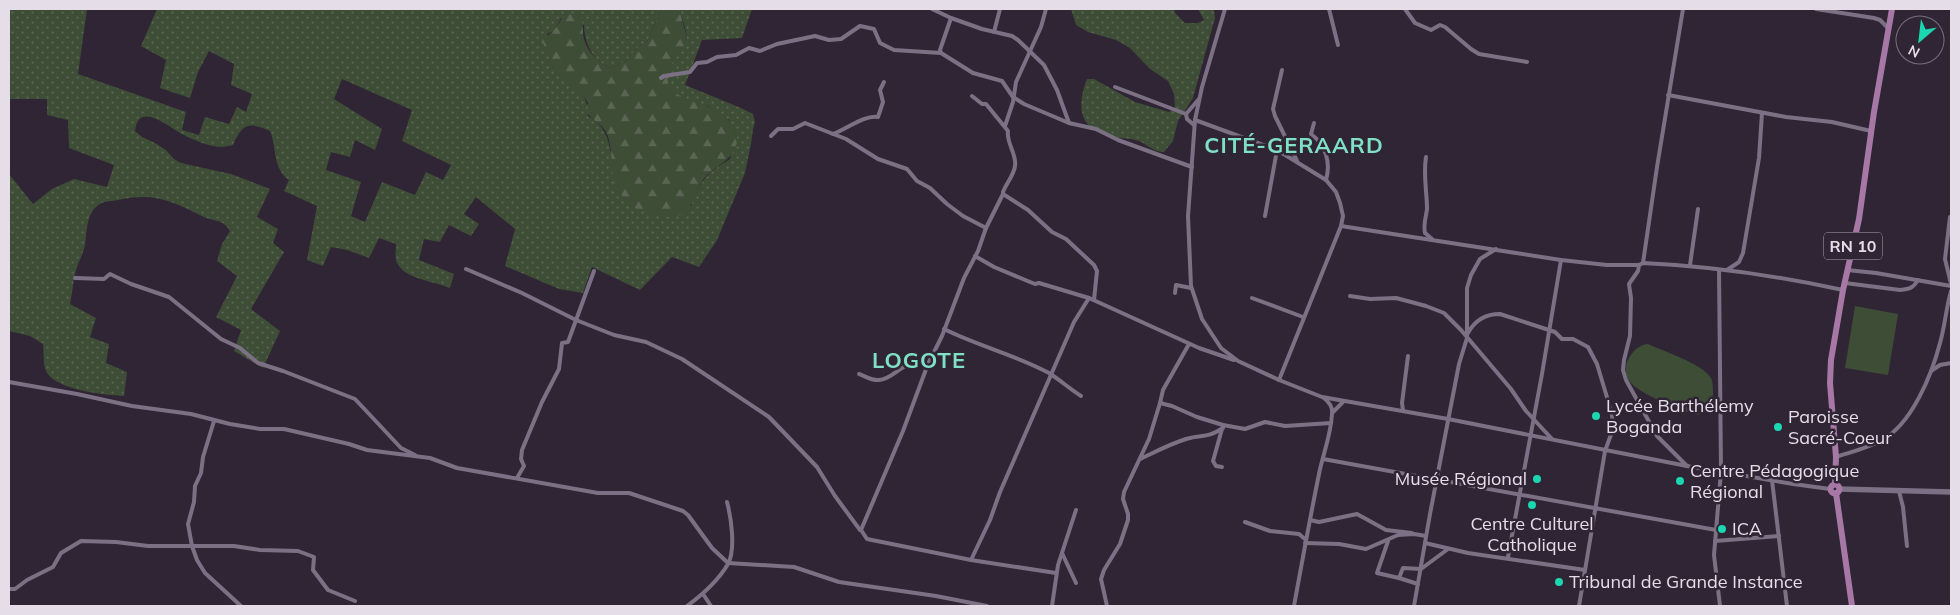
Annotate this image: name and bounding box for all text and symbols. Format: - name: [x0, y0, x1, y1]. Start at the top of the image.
- north arrow: [1895, 15, 1945, 65]
- text: N: [1905, 41, 1923, 62]
- district label: CITÉ-GERAARD: [1204, 131, 1384, 159]
- road number: RN 10: [1824, 232, 1882, 260]
- district label: LOGOTE: [872, 346, 966, 374]
- place label: Lycée Barthélemy Boganda: [1606, 394, 1754, 438]
- place label: Paroisse Sacré-Coeur: [1788, 405, 1892, 449]
- marker: Lycée Barthélemy Boganda: [1590, 410, 1602, 422]
- marker: Paroisse Sacré-Coeur: [1772, 421, 1784, 433]
- place label: Centre Pédagogique Régional: [1690, 459, 1859, 503]
- place label: Musée Régional: [1395, 467, 1527, 490]
- marker: Musée Régional: [1531, 473, 1543, 485]
- marker: Centre Pédagogique Régional: [1674, 475, 1686, 487]
- marker: Centre Culturel Catholique: [1526, 499, 1538, 511]
- place label: Centre Culturel Catholique: [1470, 512, 1594, 556]
- place label: ICA: [1732, 517, 1762, 540]
- marker: ICA: [1716, 523, 1728, 535]
- place label: Tribunal de Grande Instance: [1569, 570, 1803, 593]
- marker: Tribunal de Grande Instance: [1553, 576, 1565, 588]

